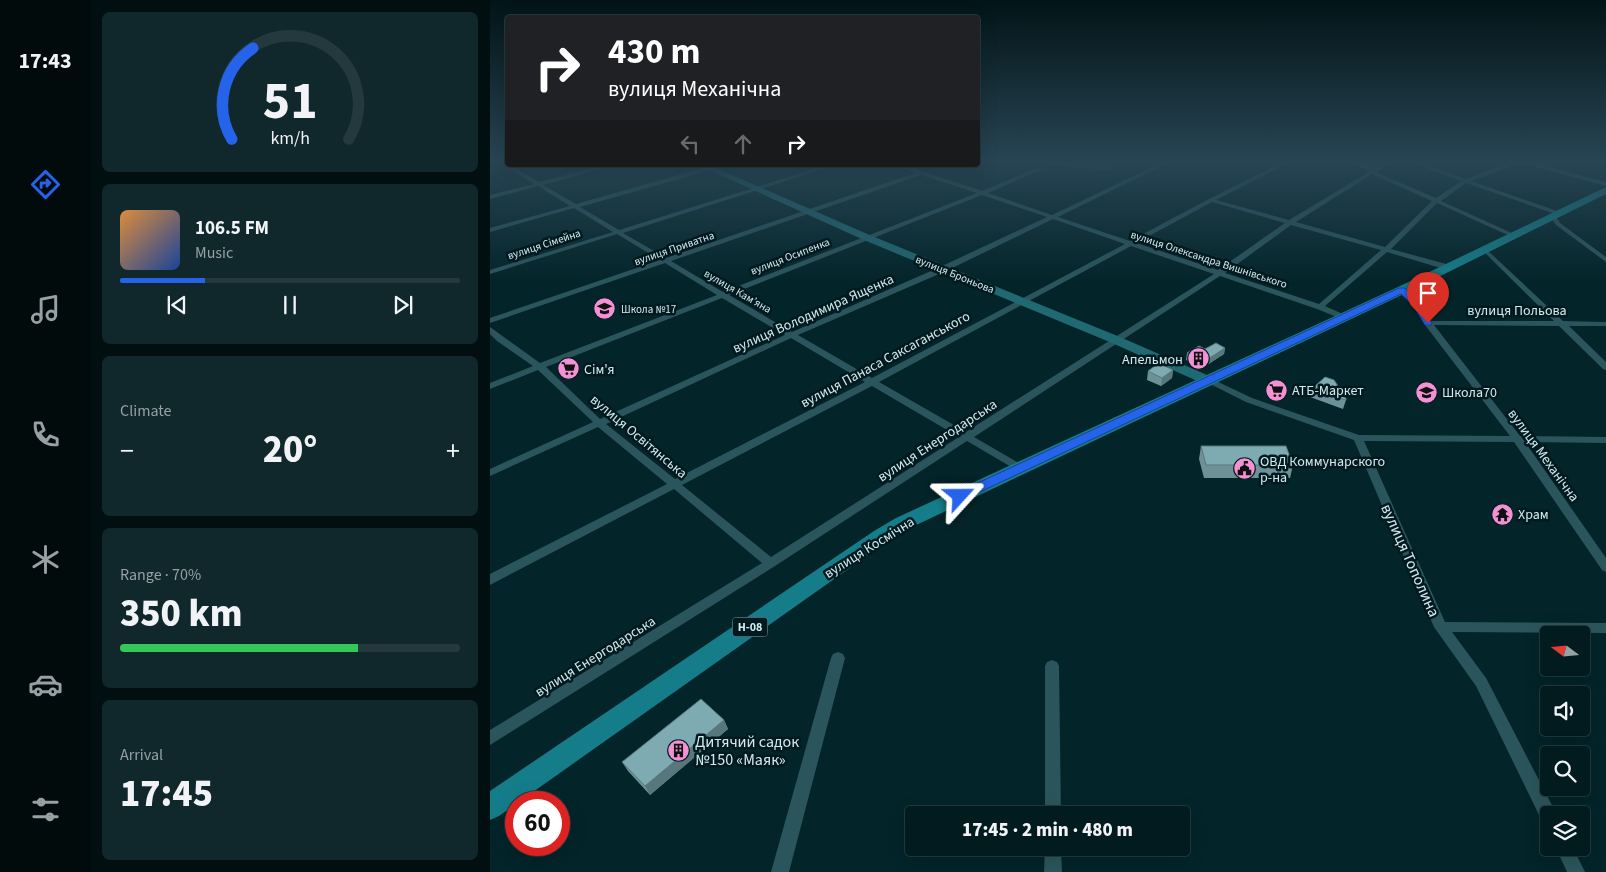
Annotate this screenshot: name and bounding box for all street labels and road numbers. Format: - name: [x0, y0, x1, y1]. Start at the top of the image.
- street label: вулиця Сімейна: [506, 226, 583, 263]
- street label: вулиця Олександра Вишнівського: [1129, 227, 1289, 292]
- street label: вулиця Приватна: [632, 228, 716, 269]
- street label: вулиця Осипенка: [748, 234, 832, 278]
- street label: вулиця Броньова: [913, 252, 996, 297]
- street label: вулиця Кам’яна: [701, 266, 774, 317]
- street label: вулиця Володимира Ященка: [730, 269, 897, 359]
- street label: вулиця Польова: [1467, 301, 1567, 321]
- street label: вулиця Панаса Саксаганського: [797, 307, 974, 413]
- street label: вулиця Освітянська: [586, 390, 691, 483]
- street label: вулиця Енергодарська: [874, 395, 1001, 487]
- street label: вулиця Механічна: [1503, 405, 1584, 506]
- street label: вулиця Тополина: [1375, 500, 1445, 620]
- street label: вулиця Космічна: [821, 512, 919, 584]
- street label: вулиця Енергодарська: [531, 612, 660, 702]
- road number: Н-08: [732, 618, 768, 636]

